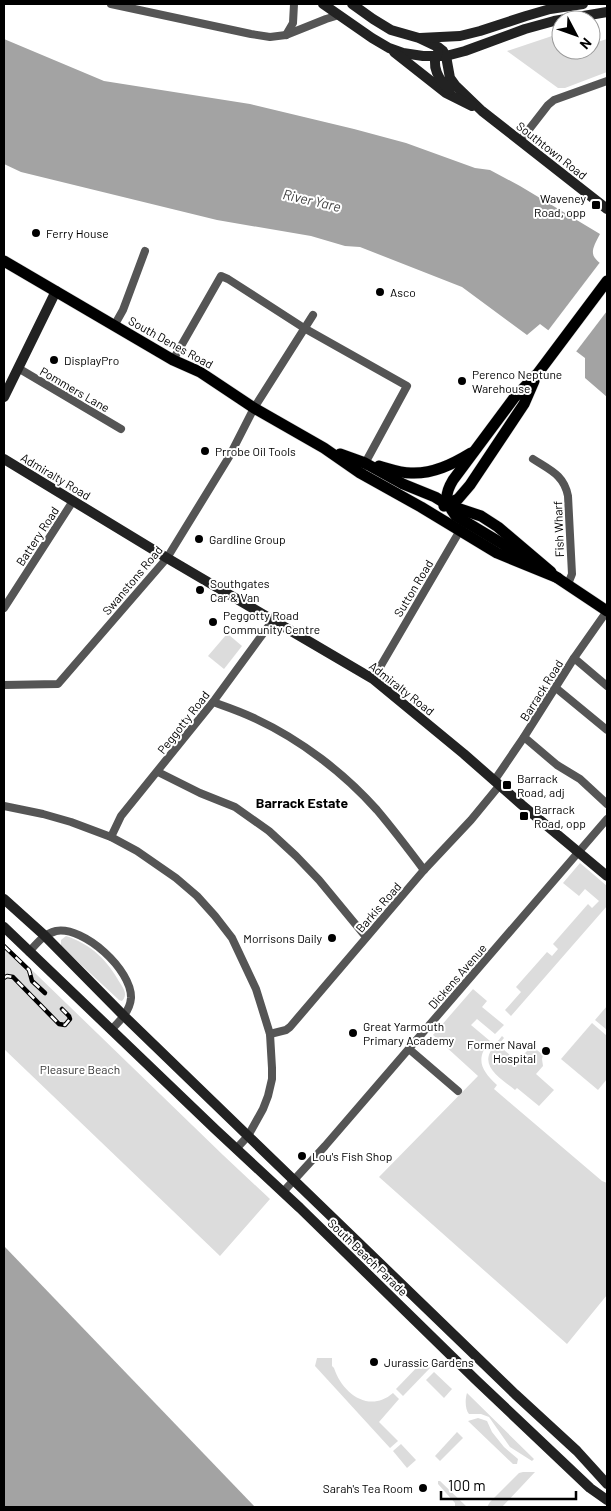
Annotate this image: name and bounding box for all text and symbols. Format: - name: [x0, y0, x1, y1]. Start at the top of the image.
- north arrow: [551, 10, 601, 60]
- text: N: [577, 35, 596, 53]
- street label: Southtown Road: [514, 118, 590, 182]
- water label: River Yare: [281, 185, 343, 215]
- place label: Waveney Road, opp: [534, 191, 586, 219]
- marker: Waveney Road, opp: [590, 199, 602, 211]
- place label: Ferry House: [46, 226, 109, 240]
- marker: Ferry House: [30, 227, 42, 239]
- place label: Asco: [390, 285, 416, 299]
- marker: Asco: [374, 286, 386, 298]
- street label: South Denes Road: [126, 313, 216, 371]
- place label: DisplayPro: [64, 353, 119, 367]
- marker: DisplayPro: [48, 354, 60, 366]
- street label: Pommers Lane: [38, 363, 112, 415]
- place label: Perenco Neptune Warehouse: [472, 367, 562, 395]
- marker: Perenco Neptune Warehouse: [456, 375, 468, 387]
- place label: Prrobe Oil Tools: [215, 444, 296, 458]
- marker: Prrobe Oil Tools: [199, 445, 211, 457]
- street label: Admiralty Road: [19, 450, 93, 502]
- street label: Fish Wharf: [550, 501, 566, 557]
- street label: Battery Road: [13, 504, 61, 568]
- place label: Gardline Group: [209, 532, 286, 546]
- marker: Gardline Group: [193, 533, 205, 545]
- street label: Swanstons Road: [99, 543, 165, 617]
- street label: Sutton Road: [391, 557, 435, 619]
- place label: Southgates Car & Van: [210, 576, 270, 604]
- marker: Southgates Car & Van: [194, 584, 206, 596]
- place label: Peggotty Road Community Centre: [223, 608, 320, 636]
- marker: Peggotty Road Community Centre: [207, 616, 219, 628]
- street label: Barrack Road: [517, 657, 565, 723]
- street label: Admiralty Road: [367, 658, 437, 718]
- street label: Peggotty Road: [154, 688, 212, 756]
- place label: Barrack Road, adj: [517, 771, 565, 799]
- marker: Barrack Road, adj: [501, 779, 513, 791]
- district label: Barrack Estate: [256, 794, 349, 811]
- place label: Barrack Road, opp: [534, 802, 586, 830]
- marker: Barrack Road, opp: [518, 810, 530, 822]
- street label: Barkis Road: [352, 879, 404, 935]
- place label: Morrisons Daily: [243, 931, 322, 945]
- marker: Morrisons Daily: [326, 932, 338, 944]
- street label: Dickens Avenue: [425, 941, 489, 1011]
- place label: Great Yarmouth Primary Academy: [363, 1019, 454, 1047]
- marker: Great Yarmouth Primary Academy: [347, 1027, 359, 1039]
- place label: Former Naval Hospital: [467, 1037, 536, 1065]
- marker: Former Naval Hospital: [540, 1045, 552, 1057]
- park label: Pleasure Beach: [40, 1062, 120, 1076]
- place label: Lou's Fish Shop: [312, 1149, 392, 1163]
- marker: Lou's Fish Shop: [296, 1150, 308, 1162]
- street label: South Beach Parade: [325, 1216, 411, 1298]
- place label: Jurassic Gardens: [384, 1355, 474, 1369]
- marker: Jurassic Gardens: [368, 1356, 380, 1368]
- scale bar: [441, 1468, 576, 1500]
- text: 100 m: [448, 1476, 486, 1494]
- place label: Sarah's Tea Room: [323, 1481, 413, 1495]
- marker: Sarah's Tea Room: [417, 1482, 429, 1494]

